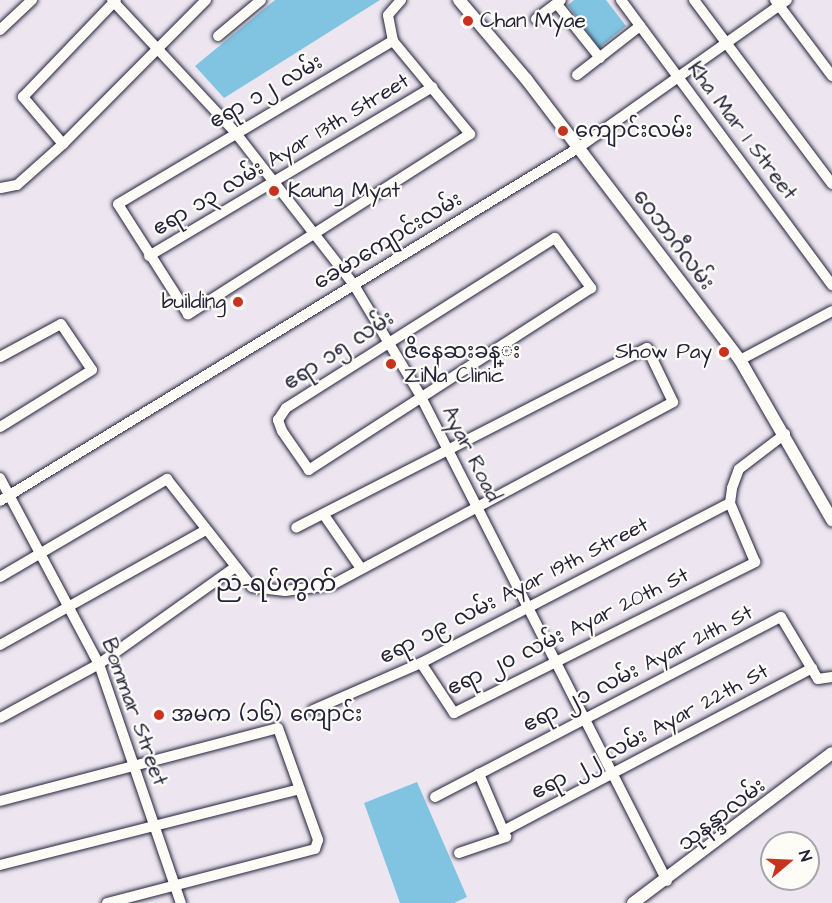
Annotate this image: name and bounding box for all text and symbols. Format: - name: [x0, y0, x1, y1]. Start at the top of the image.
- place label: Chan Myae: [480, 8, 586, 34]
- marker: Chan Myae: [461, 14, 475, 28]
- street label: ဧရာ ၁၂ လမ်း: [205, 49, 327, 135]
- street label: Kha Mar 1 Street: [682, 57, 802, 205]
- street label: ဧရာ ၁၃ လမ်း Ayar 13th Street: [148, 68, 414, 242]
- place label: ကျောင်းလမ်း: [575, 118, 693, 144]
- marker: ကျောင်းလမ်း: [556, 124, 570, 138]
- place label: Kaung Myat: [288, 178, 400, 204]
- marker: Kaung Myat: [265, 182, 283, 200]
- street label: ဝေဘာဂီလမ်း: [627, 185, 719, 295]
- street label: ခေမာကျောင်းလမ်း: [309, 187, 467, 295]
- place label: building: [162, 289, 226, 315]
- marker: building: [231, 295, 245, 309]
- street label: ဧရာ ၁၅ လမ်း: [279, 306, 399, 396]
- place label: ဇိနေဆးခန္း ZiNa Clinic: [404, 339, 520, 389]
- place label: Show Pay: [615, 339, 712, 365]
- marker: Show Pay: [717, 345, 731, 359]
- marker: ဇိနေဆးခန္း ZiNa Clinic: [382, 355, 400, 373]
- street label: Ayar Road: [436, 402, 506, 506]
- street label: ဧရာ ၁၉ လမ်း Ayar 19th Street: [375, 512, 653, 670]
- street label: ဧရာ ၂၀ လမ်း Ayar 20th St: [443, 562, 693, 702]
- district label: ည-ရပ်ကွက်: [216, 571, 336, 599]
- street label: ဧရာ ၂၁ လမ်း Ayar 21th St: [519, 600, 757, 738]
- street label: Bommar Street: [96, 635, 172, 789]
- street label: ဧရာ ၂၂ လမ်း Ayar 22th St: [527, 659, 773, 805]
- place label: အမက (၁၆) ကျောင်း: [171, 702, 362, 728]
- marker: အမက (၁၆) ကျောင်း: [152, 708, 166, 722]
- street label: သုနန္ဒာလမ်း: [673, 773, 771, 857]
- north arrow: [760, 831, 820, 891]
- text: N: [793, 847, 817, 864]

